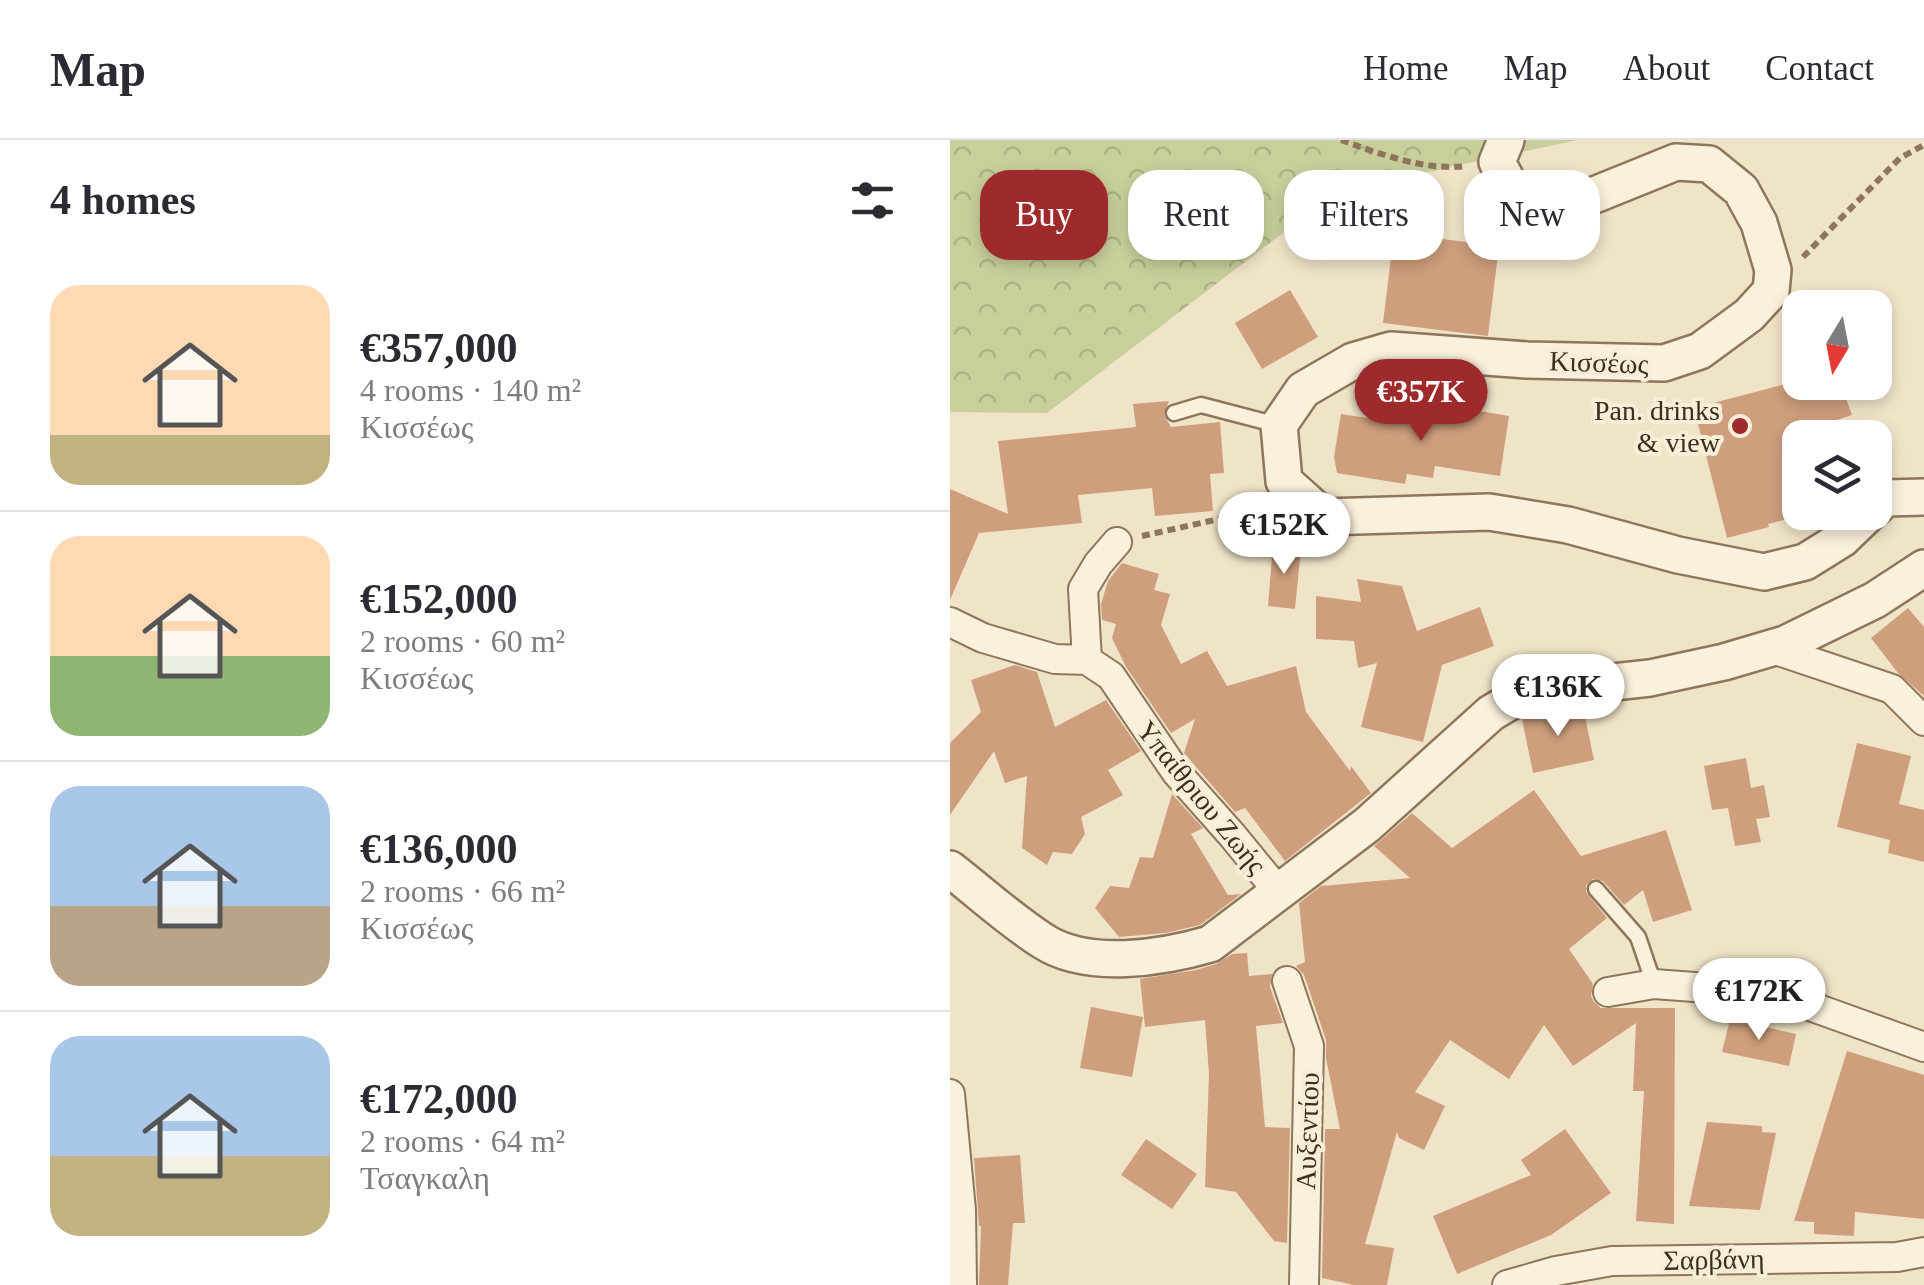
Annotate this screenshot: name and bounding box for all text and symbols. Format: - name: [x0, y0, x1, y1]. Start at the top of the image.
- text: Map: [50, 43, 146, 96]
- text: Home: [1363, 49, 1448, 88]
- text: Map: [1503, 49, 1568, 88]
- text: About: [1623, 49, 1710, 88]
- text: Contact: [1765, 49, 1874, 88]
- chip: Buy: [980, 170, 1108, 260]
- chip: Rent: [1128, 170, 1264, 260]
- chip: Filters: [1284, 170, 1444, 260]
- chip: New: [1464, 170, 1600, 260]
- icon: filters: [845, 173, 900, 228]
- text: 4 homes: [50, 177, 196, 223]
- north arrow: [1782, 290, 1892, 400]
- map controls: [1782, 290, 1892, 530]
- icon: home: [130, 325, 250, 445]
- text: €357,000: [360, 325, 518, 371]
- street label: Κισσέως: [1549, 345, 1649, 380]
- pin: €357K: [1351, 359, 1491, 444]
- text: 4 rooms · 140 m²: [360, 372, 581, 408]
- text: €357K: [1377, 373, 1465, 409]
- place label: Pan. drinks & view: [1594, 395, 1721, 458]
- text: Κισσέως: [360, 409, 473, 445]
- marker: Pan. drinks & view: [1729, 415, 1751, 437]
- button: layers: [1782, 420, 1892, 530]
- pin: €152K: [1214, 492, 1354, 577]
- text: €152K: [1240, 506, 1328, 542]
- icon: home: [130, 576, 250, 696]
- text: €152,000: [360, 576, 518, 622]
- text: 2 rooms · 60 m²: [360, 623, 565, 659]
- pin: €136K: [1488, 654, 1628, 739]
- text: Κισσέως: [360, 660, 473, 696]
- text: €136K: [1514, 668, 1602, 704]
- street label: Υπαίθριου Ζωής: [1131, 715, 1273, 880]
- icon: home: [130, 826, 250, 946]
- text: €136,000: [360, 826, 518, 872]
- text: 2 rooms · 66 m²: [360, 873, 565, 909]
- text: Κισσέως: [360, 910, 473, 946]
- pin: €172K: [1689, 958, 1829, 1043]
- text: €172K: [1715, 972, 1803, 1008]
- street label: Αυξεντίου: [1290, 1072, 1325, 1190]
- icon: home: [130, 1076, 250, 1196]
- text: €172,000: [360, 1076, 518, 1122]
- text: 2 rooms · 64 m²: [360, 1123, 565, 1159]
- text: Τσαγκαλη: [360, 1160, 490, 1196]
- street label: Σαρβάνη: [1663, 1243, 1765, 1276]

